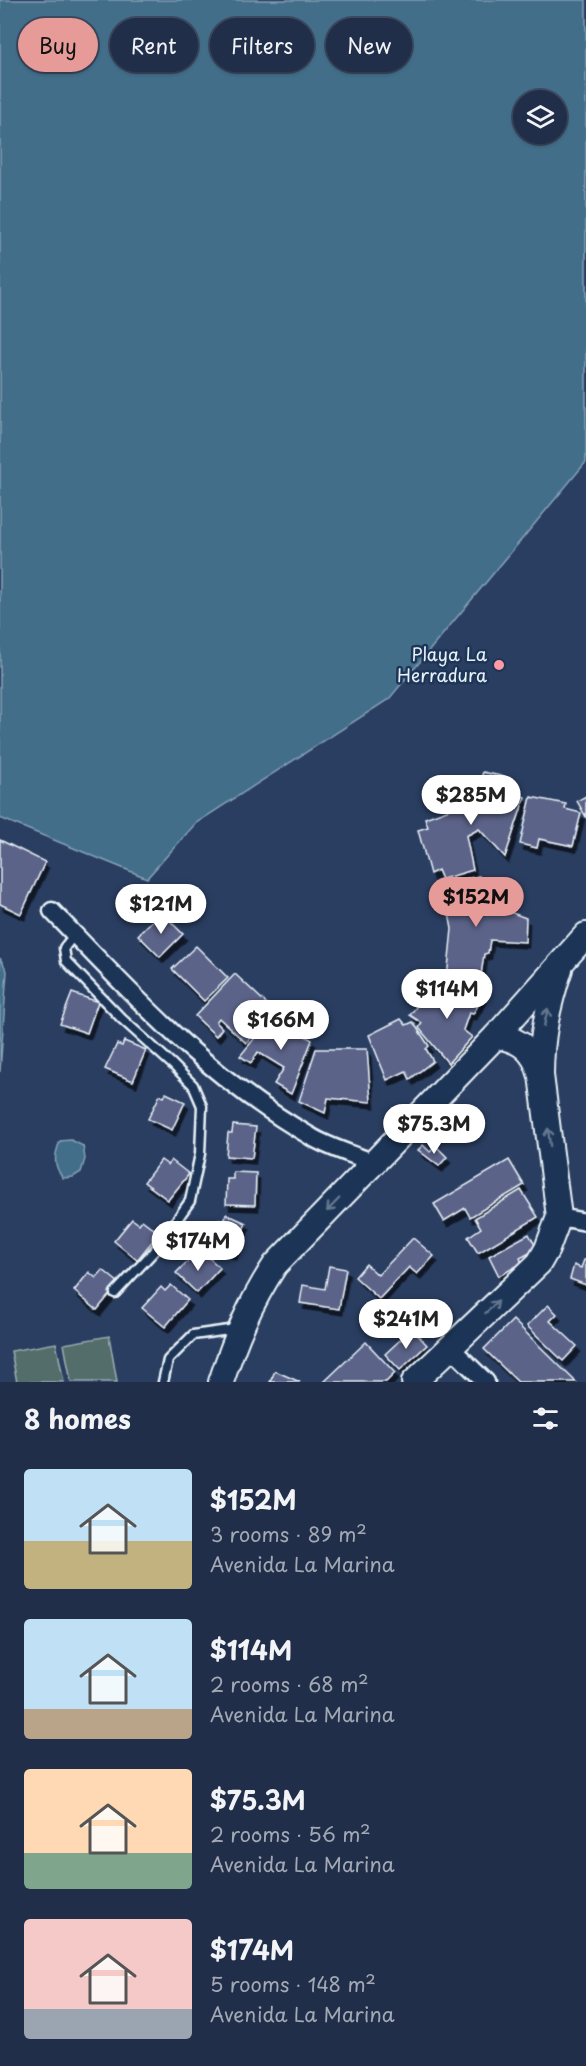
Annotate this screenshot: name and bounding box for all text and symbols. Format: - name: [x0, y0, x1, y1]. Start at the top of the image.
- chip: Buy: [18, 18, 98, 72]
- chip: Rent: [110, 18, 198, 72]
- chip: Filters: [210, 18, 314, 72]
- chip: New: [326, 18, 412, 72]
- map controls: [513, 90, 567, 144]
- button: layers: [513, 90, 567, 144]
- place label: Playa La Herradura: [397, 640, 488, 688]
- marker: Playa La Herradura: [492, 658, 506, 672]
- pin: $285M: [429, 775, 513, 826]
- text: $285M: [436, 779, 506, 809]
- pin: $152M: [434, 877, 518, 928]
- text: $152M: [443, 881, 509, 911]
- pin: $121M: [119, 884, 203, 935]
- text: $121M: [129, 888, 193, 918]
- pin: $114M: [405, 969, 489, 1020]
- text: $114M: [415, 973, 479, 1003]
- pin: $166M: [239, 1000, 323, 1051]
- text: $166M: [247, 1004, 315, 1034]
- one-way arrow: [541, 1008, 552, 1027]
- pin: $75.3M: [385, 1104, 483, 1155]
- text: $75.3M: [397, 1108, 471, 1138]
- one-way arrow: [543, 1128, 554, 1148]
- one-way arrow: [326, 1198, 340, 1213]
- pin: $174M: [156, 1221, 240, 1272]
- text: $174M: [166, 1225, 230, 1255]
- pin: $241M: [364, 1299, 448, 1350]
- one-way arrow: [485, 1300, 500, 1314]
- text: $241M: [373, 1303, 439, 1333]
- text: 8 homes: [24, 1399, 131, 1438]
- icon: filters: [529, 1402, 562, 1435]
- text: $152M: [210, 1480, 297, 1519]
- icon: home: [72, 1493, 144, 1565]
- text: 3 rooms · 89 m²: [210, 1519, 367, 1549]
- text: Avenida La Marina: [210, 1549, 395, 1579]
- text: $114M: [210, 1630, 292, 1669]
- icon: home: [72, 1643, 144, 1715]
- text: 2 rooms · 68 m²: [210, 1669, 369, 1699]
- text: Avenida La Marina: [210, 1699, 395, 1729]
- text: $75.3M: [210, 1780, 306, 1819]
- icon: home: [72, 1793, 144, 1865]
- text: 2 rooms · 56 m²: [210, 1819, 371, 1849]
- text: Avenida La Marina: [210, 1849, 395, 1879]
- text: $174M: [210, 1930, 294, 1969]
- icon: home: [72, 1943, 144, 2015]
- text: 5 rooms · 148 m²: [210, 1969, 376, 1999]
- text: Avenida La Marina: [210, 1999, 395, 2029]

